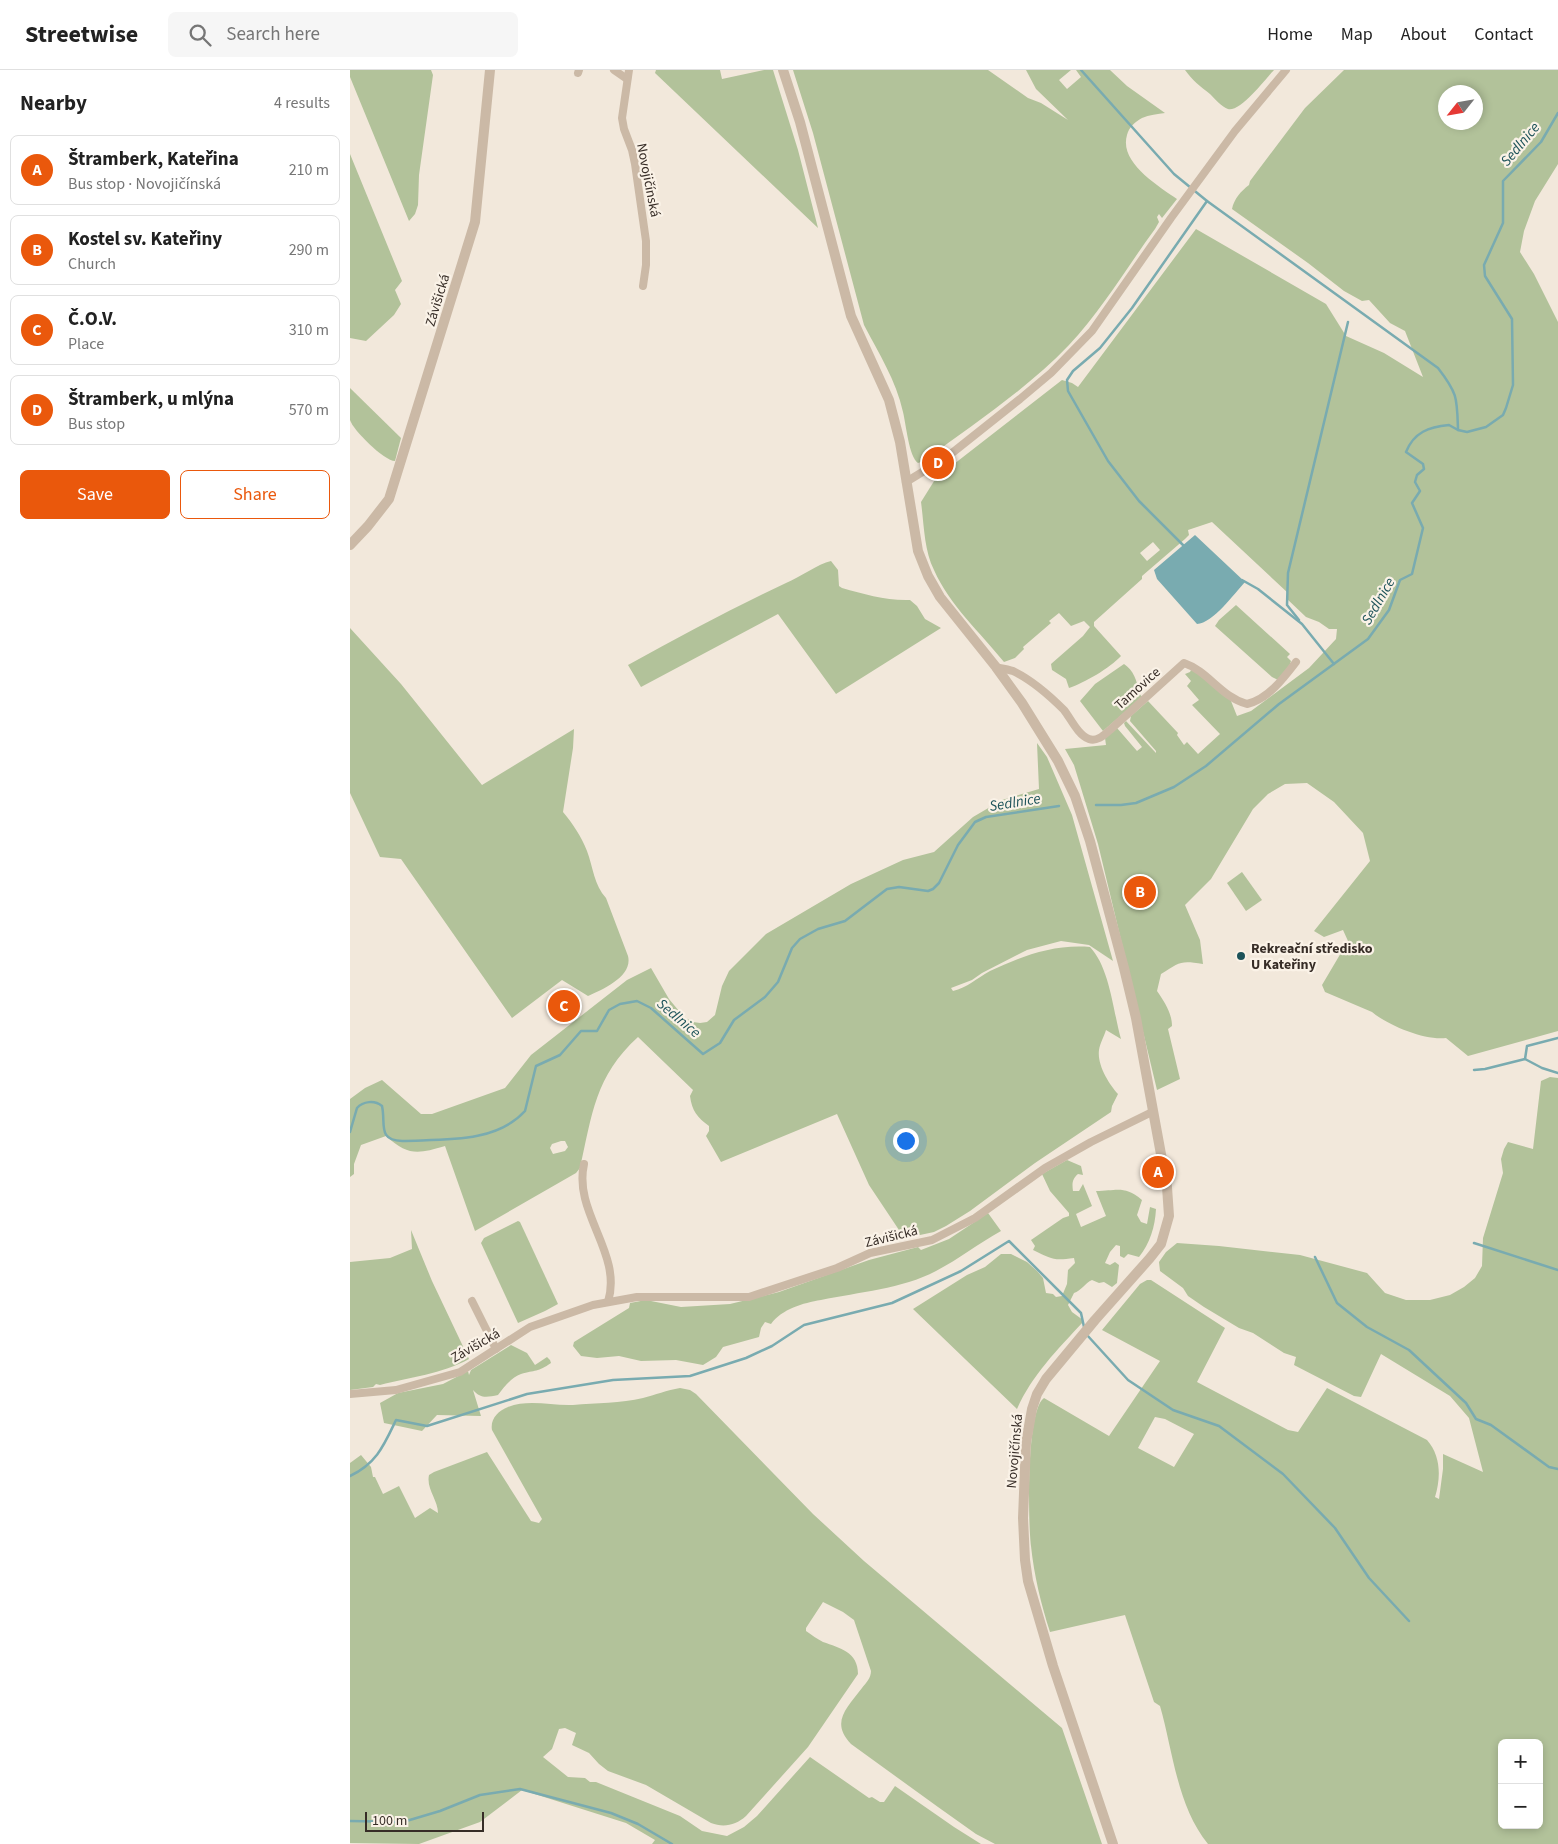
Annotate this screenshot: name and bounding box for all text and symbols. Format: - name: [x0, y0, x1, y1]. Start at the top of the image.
- search box: [168, 12, 518, 57]
- text: Streetwise: [25, 17, 138, 52]
- icon: search: [186, 21, 214, 49]
- text: Search here: [226, 21, 320, 48]
- text: Home: [1267, 22, 1313, 47]
- text: Map: [1341, 22, 1373, 47]
- text: About: [1401, 22, 1446, 47]
- text: Contact: [1474, 22, 1533, 47]
- north arrow: [1438, 85, 1483, 130]
- text: Nearby: [20, 88, 87, 118]
- text: 4 results: [274, 92, 330, 114]
- water label: Sedlnice: [1496, 118, 1545, 171]
- street label: Novojičínská: [631, 142, 665, 219]
- text: Štramberk, Kateřina: [68, 146, 239, 173]
- text: A: [32, 159, 42, 181]
- text: 210 m: [289, 159, 329, 181]
- text: Bus stop · Novojičínská: [68, 173, 221, 195]
- text: Kostel sv. Kateřiny: [68, 226, 222, 253]
- text: B: [32, 239, 42, 261]
- text: 290 m: [289, 239, 329, 261]
- text: Church: [68, 253, 116, 275]
- street label: Závišická: [421, 272, 455, 329]
- text: Č.O.V.: [68, 306, 117, 333]
- text: C: [32, 319, 42, 341]
- text: 310 m: [289, 319, 329, 341]
- text: Place: [68, 333, 104, 355]
- text: Štramberk, u mlýna: [68, 386, 234, 413]
- text: D: [32, 399, 42, 421]
- text: 570 m: [289, 399, 329, 421]
- text: Bus stop: [68, 413, 125, 435]
- pin: D: [922, 444, 954, 482]
- button: Save: [20, 470, 170, 519]
- button: Share: [180, 470, 330, 519]
- water label: Sedlnice: [1356, 574, 1400, 629]
- street label: Tamovice: [1110, 663, 1165, 715]
- water label: Sedlnice: [988, 788, 1042, 817]
- pin: B: [1124, 873, 1156, 911]
- place label: Rekreační středisko U Kateřiny: [1251, 939, 1373, 975]
- marker: Rekreační středisko U Kateřiny: [1235, 950, 1247, 962]
- pin: C: [548, 987, 580, 1025]
- water label: Sedlnice: [652, 994, 705, 1043]
- your location: [893, 1128, 919, 1154]
- pin: A: [1142, 1153, 1174, 1191]
- street label: Závišická: [863, 1221, 920, 1253]
- street label: Závišická: [447, 1324, 504, 1368]
- street label: Novojičínská: [1002, 1413, 1028, 1489]
- map controls: [1498, 1739, 1543, 1829]
- button: +: [1498, 1739, 1543, 1784]
- button: −: [1498, 1784, 1543, 1829]
- scale bar: [365, 1809, 484, 1832]
- text: 100 m: [372, 1811, 407, 1831]

